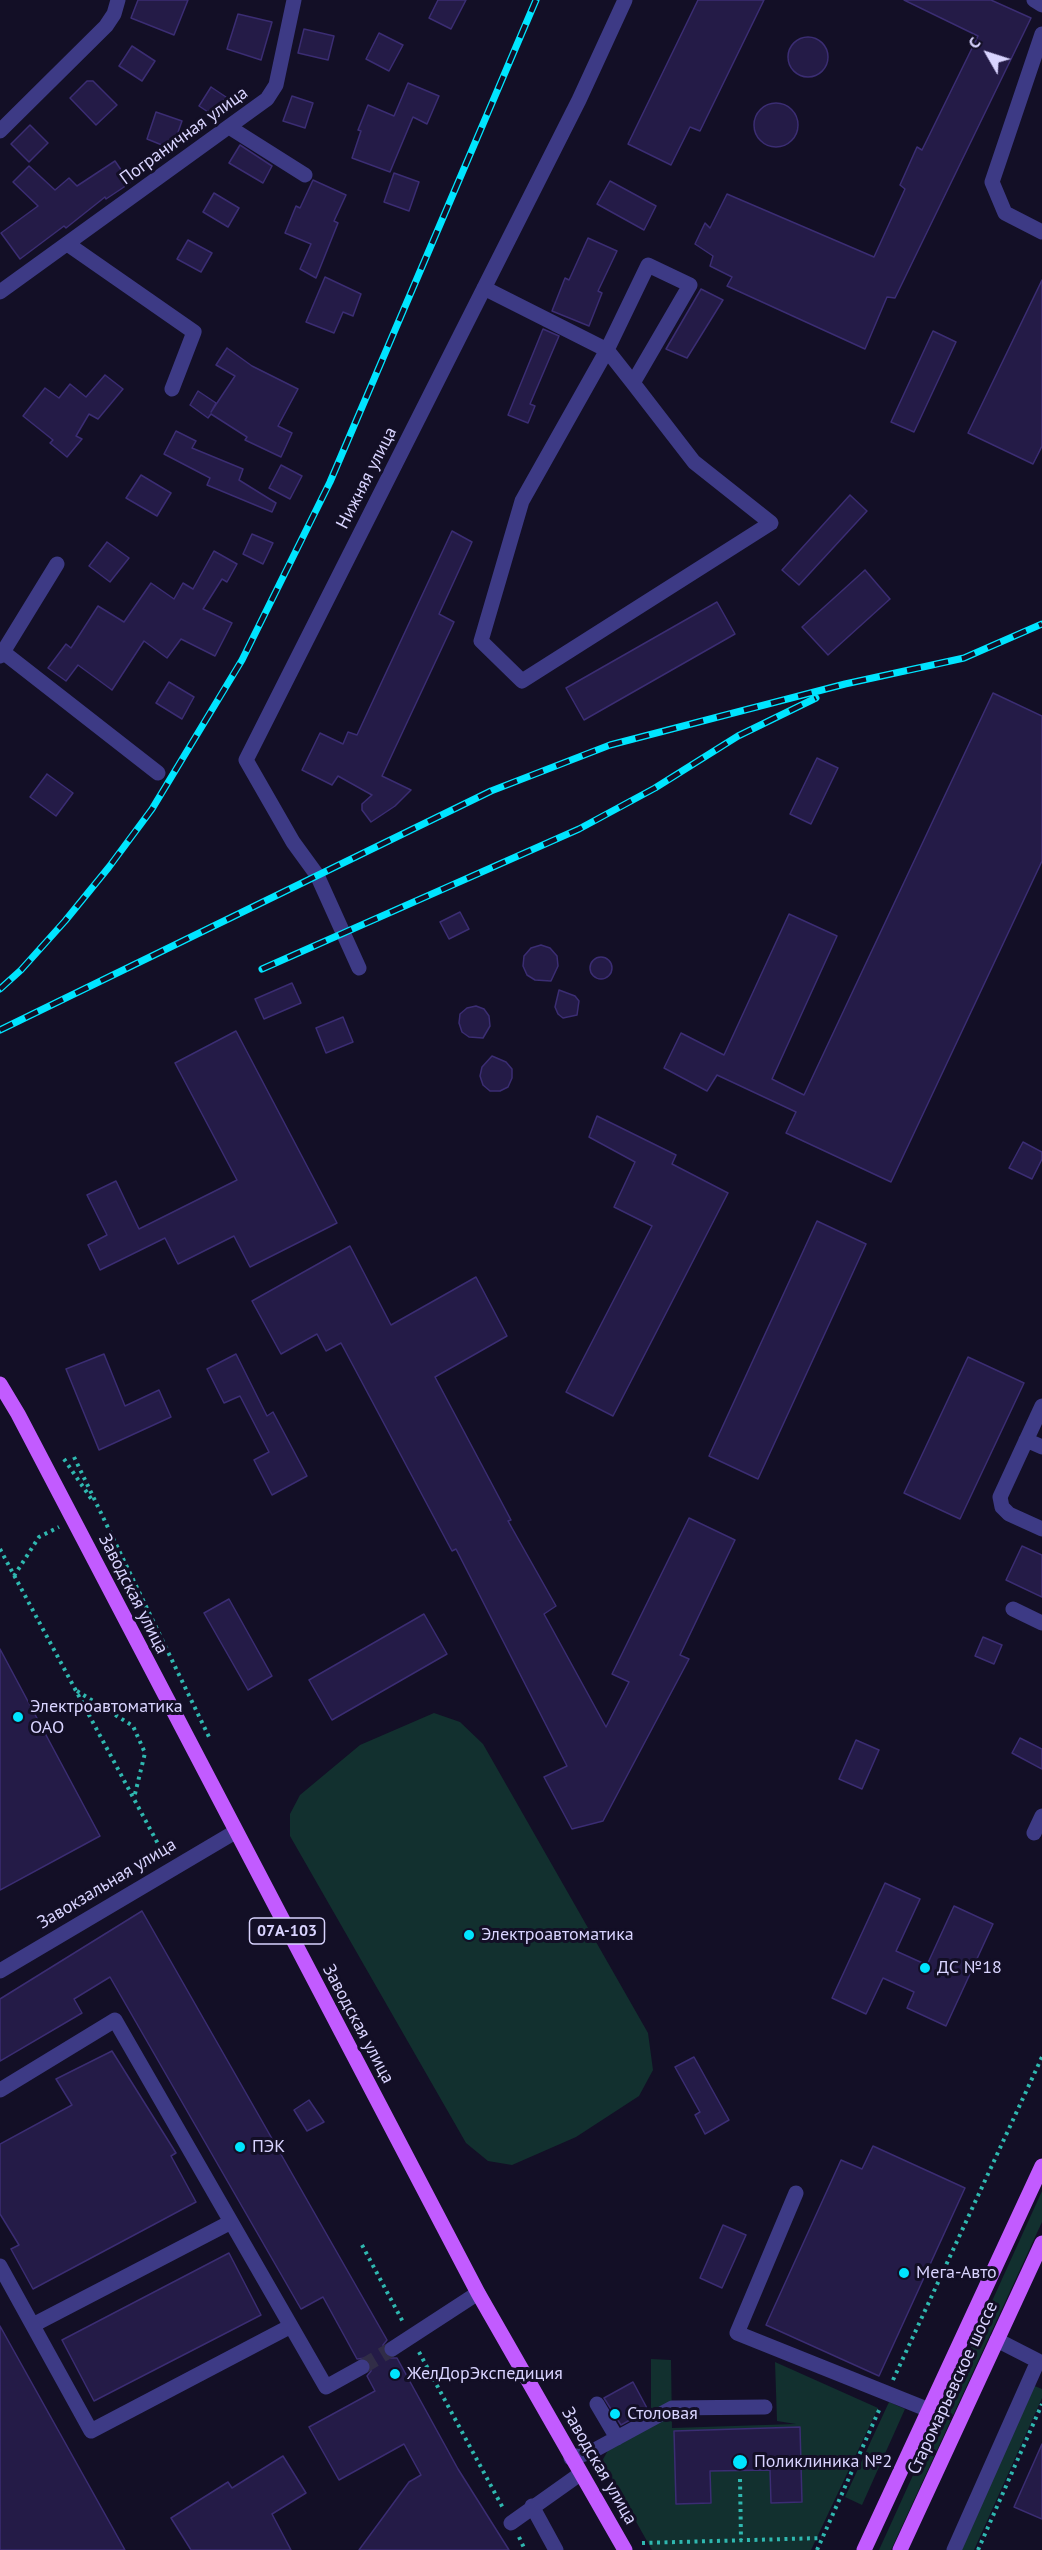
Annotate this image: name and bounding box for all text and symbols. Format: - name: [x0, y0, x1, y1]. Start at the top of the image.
- north arrow: [958, 24, 1018, 84]
- text: С: [963, 33, 985, 52]
- street label: Пограничная улица: [116, 82, 252, 190]
- street label: Нижняя улица: [332, 424, 402, 532]
- street label: Заводская улица: [93, 1530, 173, 1658]
- place label: Электроавтоматика ОАО: [30, 1696, 183, 1738]
- marker: Электроавтоматика ОАО: [11, 1710, 25, 1724]
- street label: Завокзальная улица: [34, 1834, 180, 1934]
- road number: 07А-103: [250, 1918, 324, 1944]
- place label: Электроавтоматика: [481, 1924, 634, 1946]
- marker: Электроавтоматика: [462, 1928, 476, 1942]
- place label: ДС №18: [937, 1957, 1002, 1979]
- street label: Заводская улица: [318, 1961, 398, 2087]
- marker: ДС №18: [918, 1961, 932, 1975]
- place label: ПЭК: [252, 2136, 285, 2158]
- marker: ПЭК: [233, 2140, 247, 2154]
- place label: Мега-Авто: [916, 2262, 997, 2284]
- marker: Мега-Авто: [897, 2266, 911, 2280]
- street label: Старомарьевское шоссе: [903, 2298, 1003, 2478]
- place label: ЖелДорЭкспедиция: [407, 2363, 563, 2385]
- marker: ЖелДорЭкспедиция: [388, 2367, 402, 2381]
- place label: Столовая: [627, 2403, 698, 2425]
- street label: Заводская улица: [557, 2404, 641, 2528]
- marker: Столовая: [608, 2407, 622, 2421]
- place label: Поликлиника №2: [754, 2451, 892, 2473]
- marker: Поликлиника №2: [731, 2453, 749, 2471]

